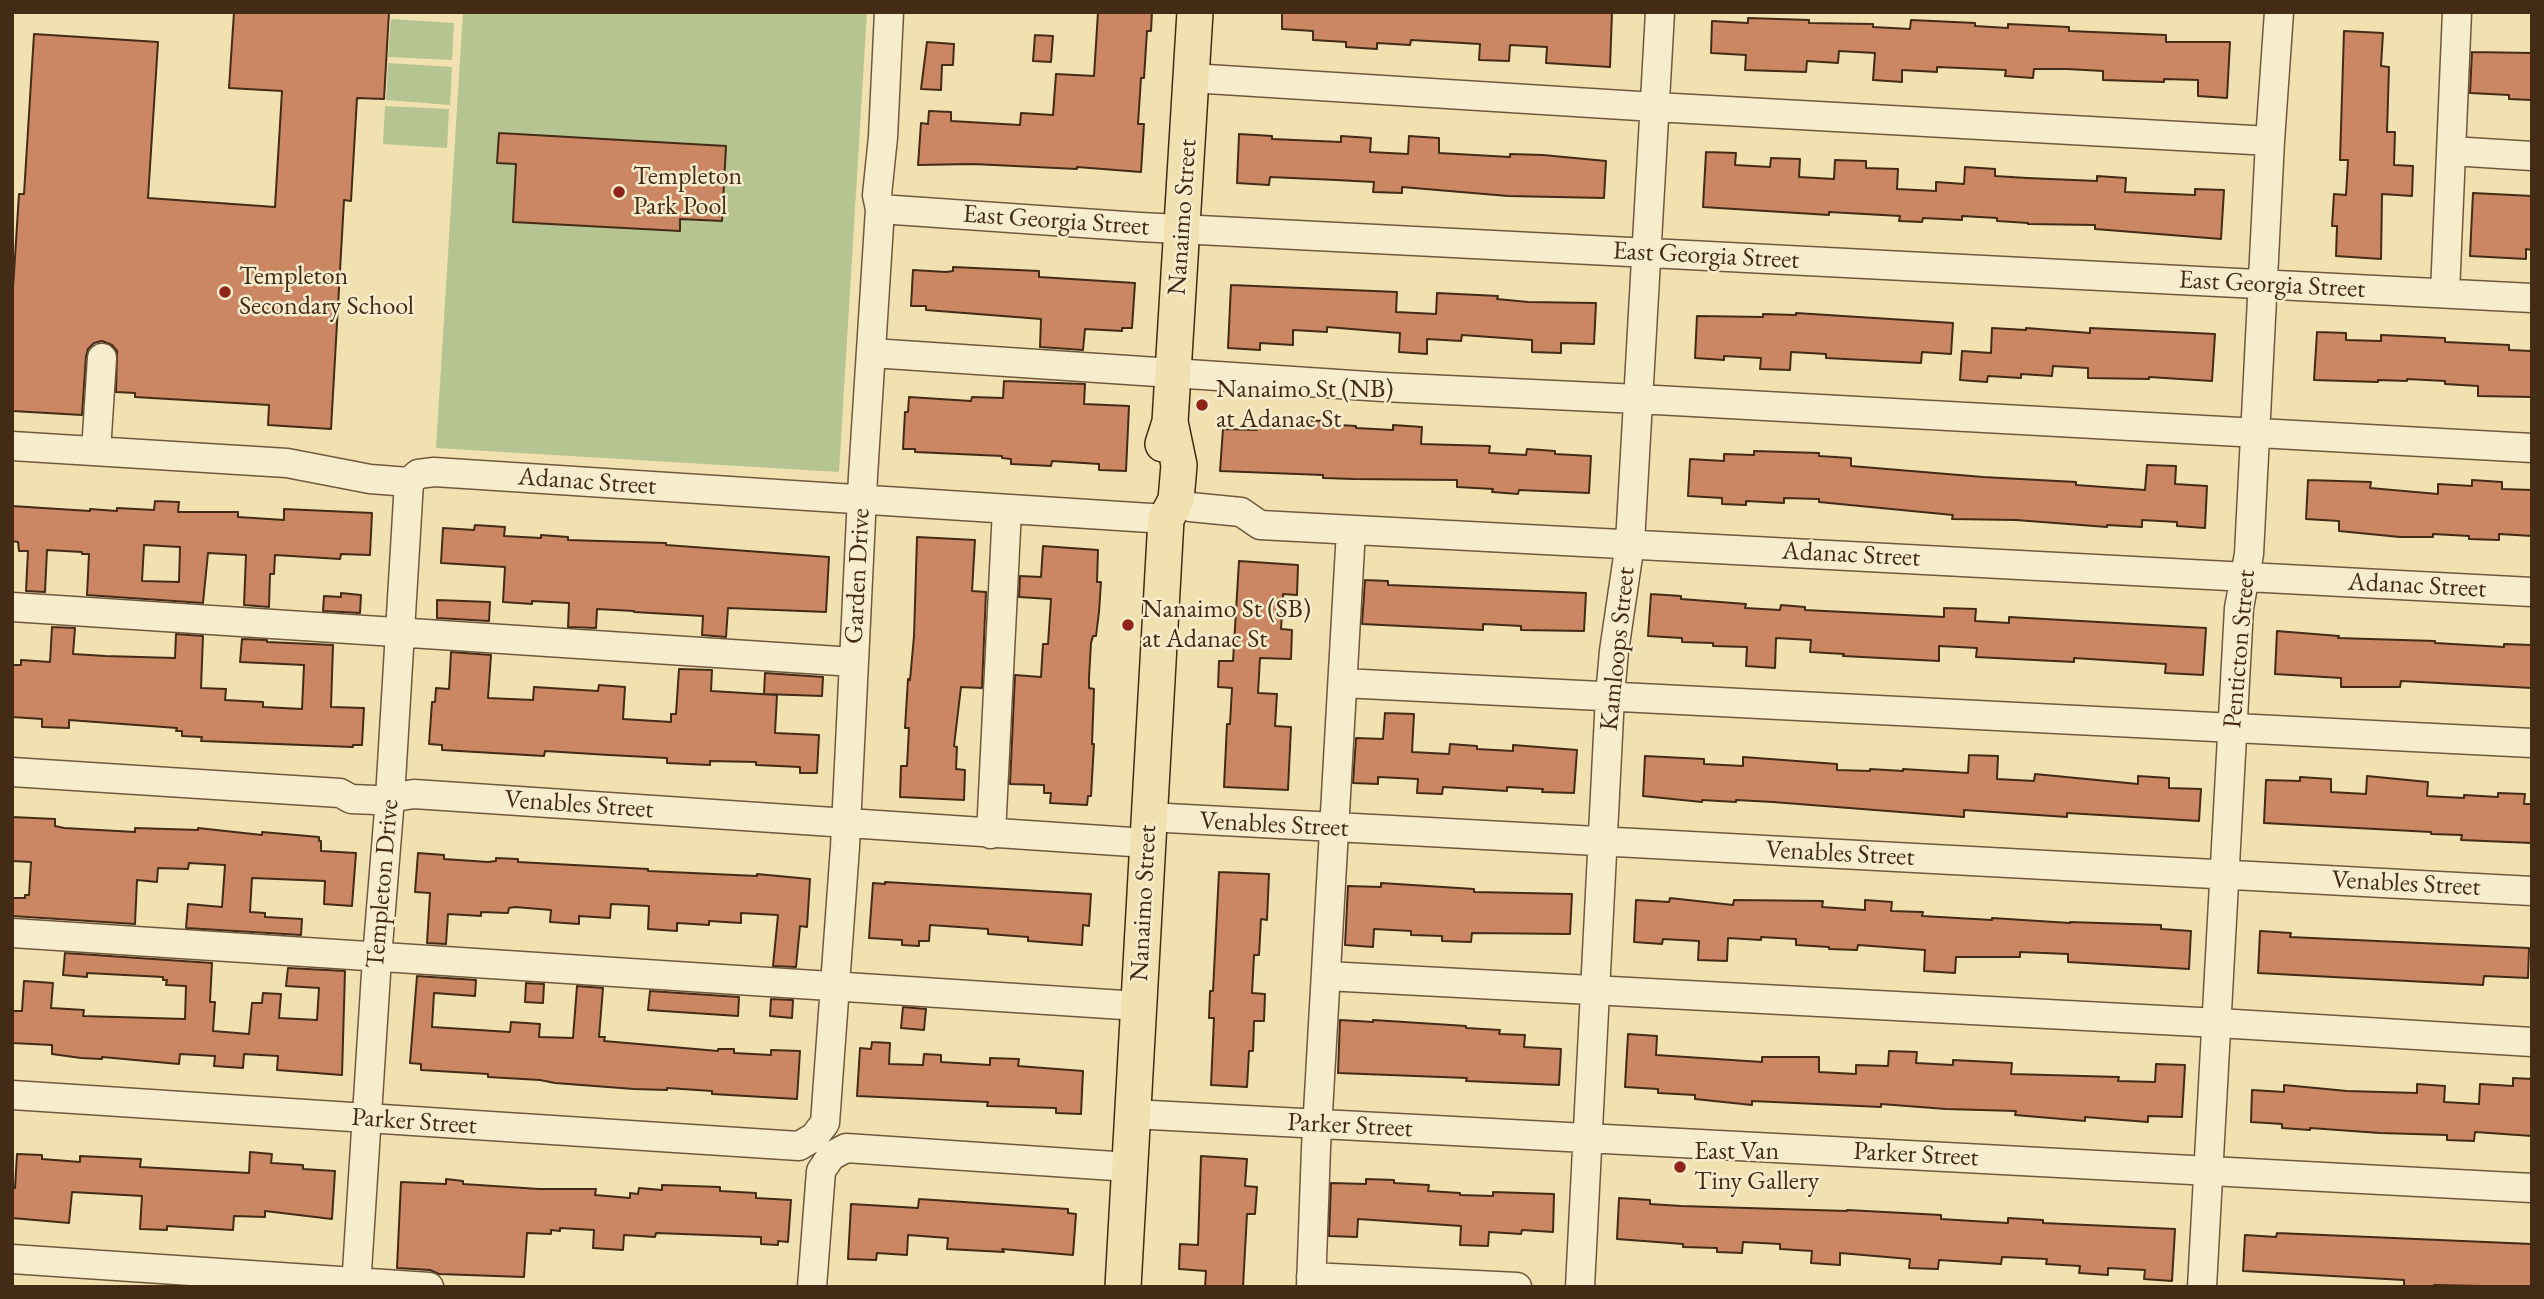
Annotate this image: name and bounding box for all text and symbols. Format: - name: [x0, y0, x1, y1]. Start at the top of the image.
- street label: Nanaimo Street: [1162, 138, 1204, 296]
- place label: Templeton Park Pool: [633, 161, 742, 222]
- marker: Templeton Park Pool: [611, 184, 627, 200]
- street label: East Georgia Street: [962, 199, 1150, 243]
- street label: East Georgia Street: [1612, 236, 1800, 276]
- place label: Templeton Secondary School: [239, 261, 414, 322]
- street label: East Georgia Street: [2178, 265, 2366, 305]
- marker: Templeton Secondary School: [217, 284, 233, 300]
- place label: Nanaimo St (NB) at Adanac St: [1216, 374, 1393, 436]
- marker: Nanaimo St (NB) at Adanac St: [1194, 397, 1210, 413]
- street label: Adanac Street: [517, 462, 657, 502]
- street label: Garden Drive: [839, 507, 877, 645]
- street label: Adanac Street: [1781, 536, 1921, 574]
- street label: Kamloops Street: [1594, 566, 1642, 732]
- street label: Adanac Street: [2347, 567, 2487, 605]
- street label: Penticton Street: [2218, 568, 2262, 730]
- place label: Nanaimo St (SB) at Adanac St: [1142, 594, 1311, 656]
- marker: Nanaimo St (SB) at Adanac St: [1120, 617, 1136, 633]
- street label: Venables Street: [503, 784, 655, 826]
- street label: Templeton Drive: [360, 798, 406, 970]
- street label: Venables Street: [1199, 806, 1349, 844]
- street label: Nanaimo Street: [1124, 824, 1164, 982]
- street label: Venables Street: [1765, 835, 1915, 873]
- street label: Venables Street: [2331, 865, 2481, 903]
- street label: Parker Street: [350, 1102, 478, 1142]
- street label: Parker Street: [1287, 1107, 1413, 1145]
- place label: East Van Tiny Gallery: [1694, 1136, 1819, 1198]
- street label: Parker Street: [1853, 1136, 1979, 1174]
- marker: East Van Tiny Gallery: [1672, 1159, 1688, 1175]

